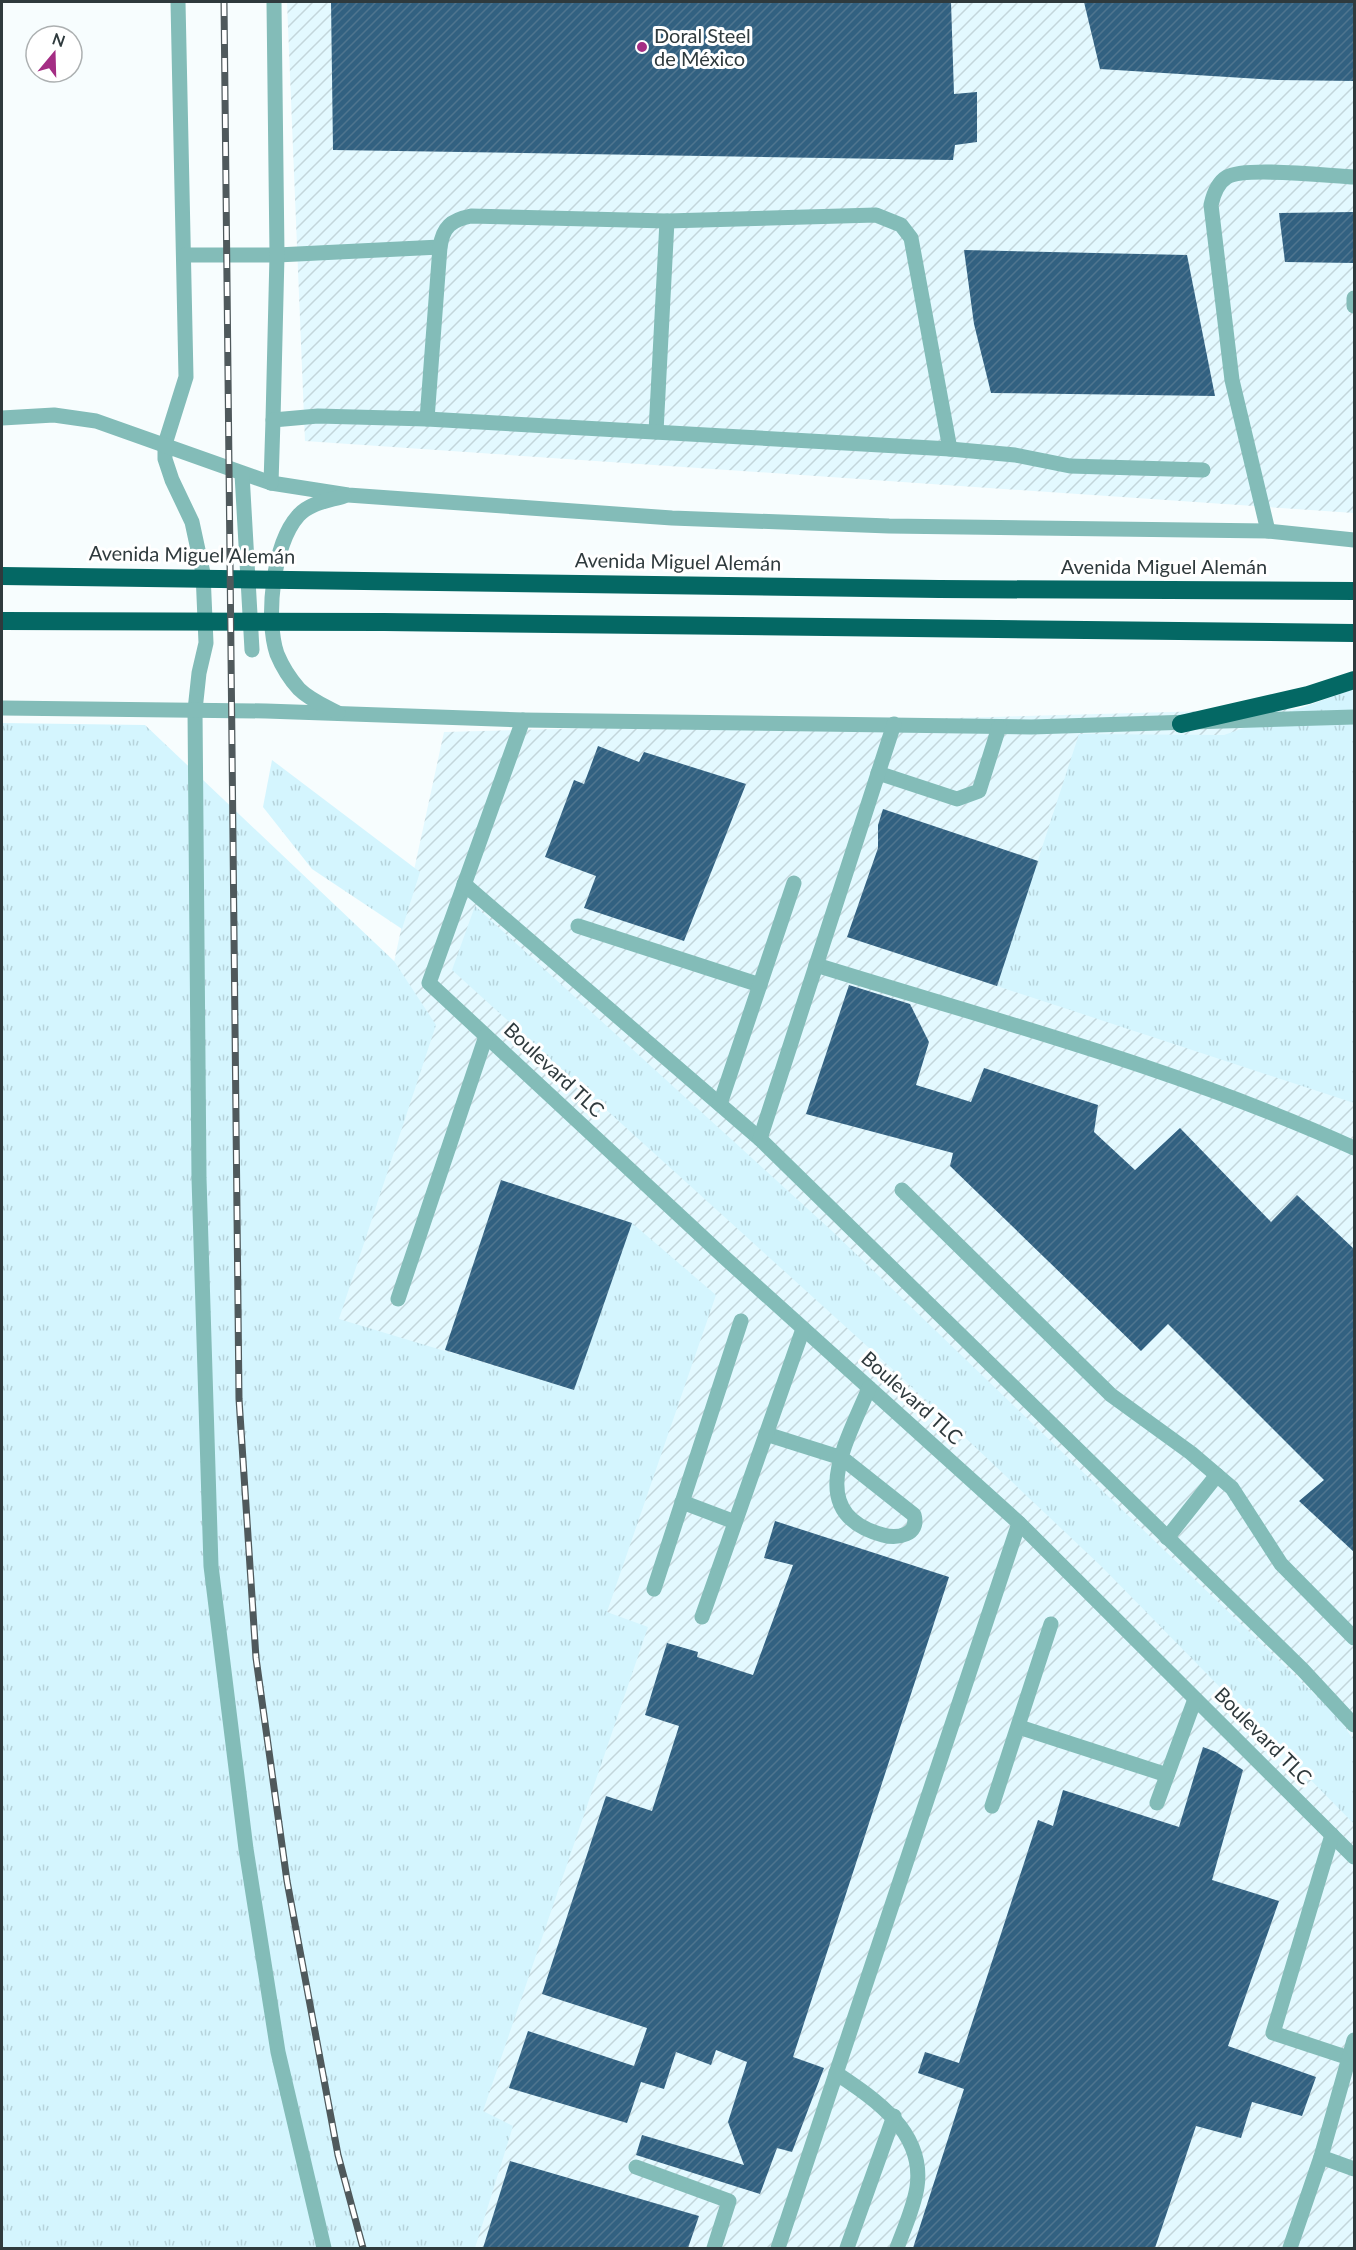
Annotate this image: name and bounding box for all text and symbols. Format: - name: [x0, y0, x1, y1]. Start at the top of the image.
- place label: Doral Steel de México: [654, 23, 751, 70]
- north arrow: [24, 24, 84, 84]
- text: N: [50, 28, 68, 50]
- marker: Doral Steel de México: [635, 40, 649, 54]
- street label: Avenida Miguel Alemán: [89, 540, 295, 568]
- street label: Avenida Miguel Alemán: [575, 547, 781, 575]
- street label: Avenida Miguel Alemán: [1061, 554, 1267, 578]
- street label: Boulevard TLC: [500, 1017, 610, 1122]
- street label: Boulevard TLC: [857, 1346, 968, 1449]
- street label: Boulevard TLC: [1210, 1682, 1317, 1789]

